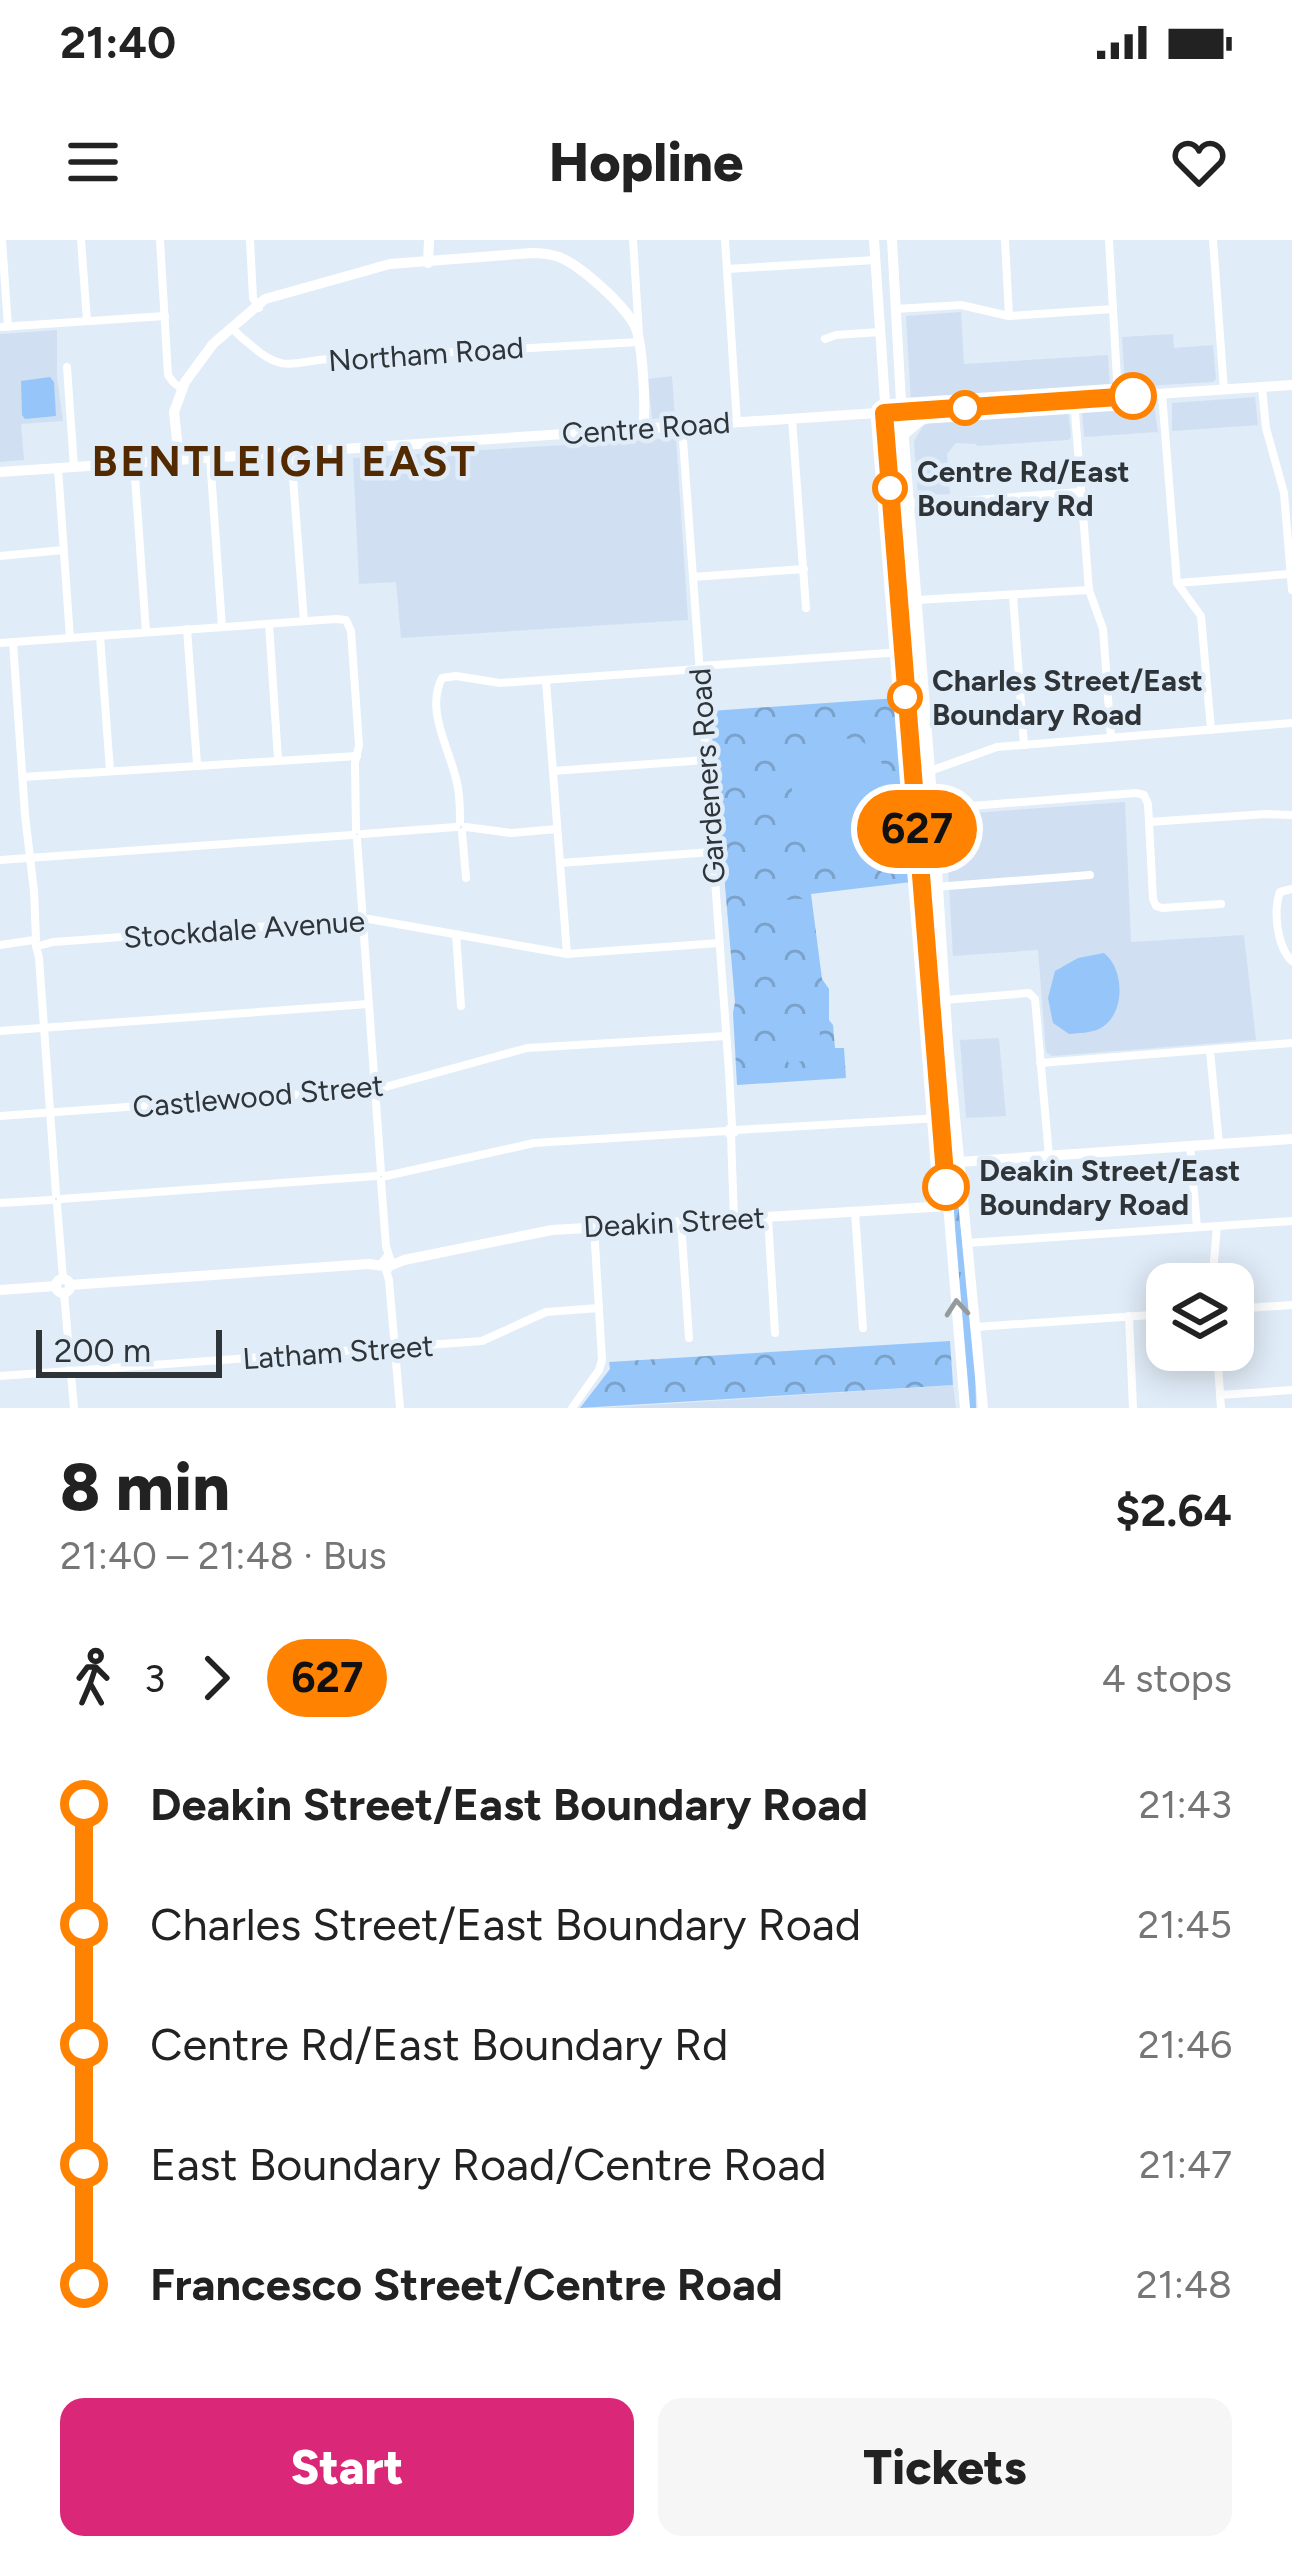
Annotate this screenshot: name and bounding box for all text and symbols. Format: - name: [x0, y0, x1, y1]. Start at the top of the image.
- text: 21:40: [60, 15, 176, 69]
- icon: menu: [60, 129, 126, 195]
- icon: heart: [1166, 129, 1232, 195]
- text: Hopline: [549, 130, 743, 195]
- street label: Northam Road: [327, 329, 525, 379]
- unlabelled marker: [1111, 374, 1155, 418]
- unlabelled marker: [949, 392, 981, 424]
- street label: Centre Road: [560, 404, 732, 452]
- district label: BENTLEIGH EAST: [92, 436, 478, 487]
- place label: Centre Rd/East Boundary Rd: [917, 453, 1129, 524]
- marker: Centre Rd/East Boundary Rd: [874, 472, 906, 504]
- place label: Charles Street/East Boundary Road: [932, 662, 1203, 733]
- street label: Gardeners Road: [681, 667, 733, 885]
- marker: Charles Street/East Boundary Road: [889, 681, 921, 713]
- line badge: 627: [848, 790, 986, 868]
- text: 627: [881, 803, 953, 854]
- street label: Stockdale Avenue: [122, 902, 366, 956]
- street label: Castlewood Street: [131, 1067, 385, 1125]
- place label: Deakin Street/East Boundary Road: [979, 1152, 1240, 1223]
- marker: Deakin Street/East Boundary Road: [924, 1165, 968, 1209]
- street label: Deakin Street: [582, 1199, 766, 1245]
- map controls: [1146, 1263, 1254, 1371]
- button: layers: [1146, 1263, 1254, 1371]
- one-way arrow: [945, 1298, 970, 1317]
- scale bar: [36, 1324, 222, 1377]
- street label: Latham Street: [241, 1327, 435, 1377]
- text: 200 m: [54, 1331, 151, 1370]
- text: 8 min: [60, 1447, 230, 1527]
- text: $2.64: [1115, 1483, 1232, 1537]
- text: 21:40 – 21:48 · Bus: [60, 1532, 387, 1579]
- icon: walk: [60, 1645, 126, 1711]
- icon: forward: [183, 1645, 249, 1711]
- text: 627: [291, 1652, 363, 1703]
- text: 3: [144, 1655, 165, 1702]
- text: 4 stops: [1101, 1655, 1232, 1702]
- text: Deakin Street/East Boundary Road: [150, 1777, 868, 1831]
- text: 21:43: [1139, 1781, 1232, 1828]
- text: Charles Street/East Boundary Road: [150, 1897, 861, 1951]
- text: 21:45: [1138, 1901, 1232, 1948]
- text: Centre Rd/East Boundary Rd: [150, 2017, 728, 2071]
- text: 21:46: [1138, 2021, 1232, 2068]
- text: East Boundary Road/Centre Road: [150, 2137, 827, 2191]
- text: 21:47: [1139, 2141, 1232, 2188]
- text: Francesco Street/Centre Road: [150, 2257, 783, 2311]
- text: 21:48: [1136, 2261, 1232, 2308]
- button: Start: [60, 2398, 634, 2536]
- button: Tickets: [658, 2398, 1232, 2536]

